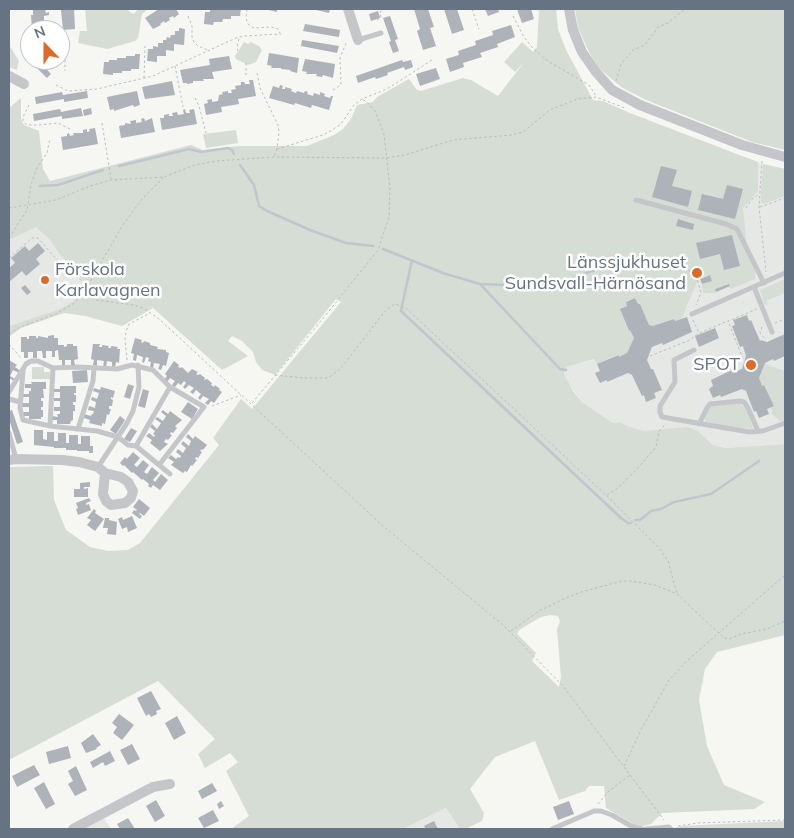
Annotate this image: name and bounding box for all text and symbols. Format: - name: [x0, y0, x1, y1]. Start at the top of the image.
- north arrow: [20, 20, 70, 70]
- text: N: [31, 22, 48, 42]
- place label: Länssjukhuset Sundsvall-Härnösand: [505, 252, 686, 294]
- place label: Förskola Karlavagnen: [55, 259, 161, 302]
- marker: Länssjukhuset Sundsvall-Härnösand: [690, 266, 704, 280]
- marker: Förskola Karlavagnen: [39, 274, 51, 286]
- place label: SPOT: [693, 354, 740, 376]
- marker: SPOT: [744, 358, 758, 372]

